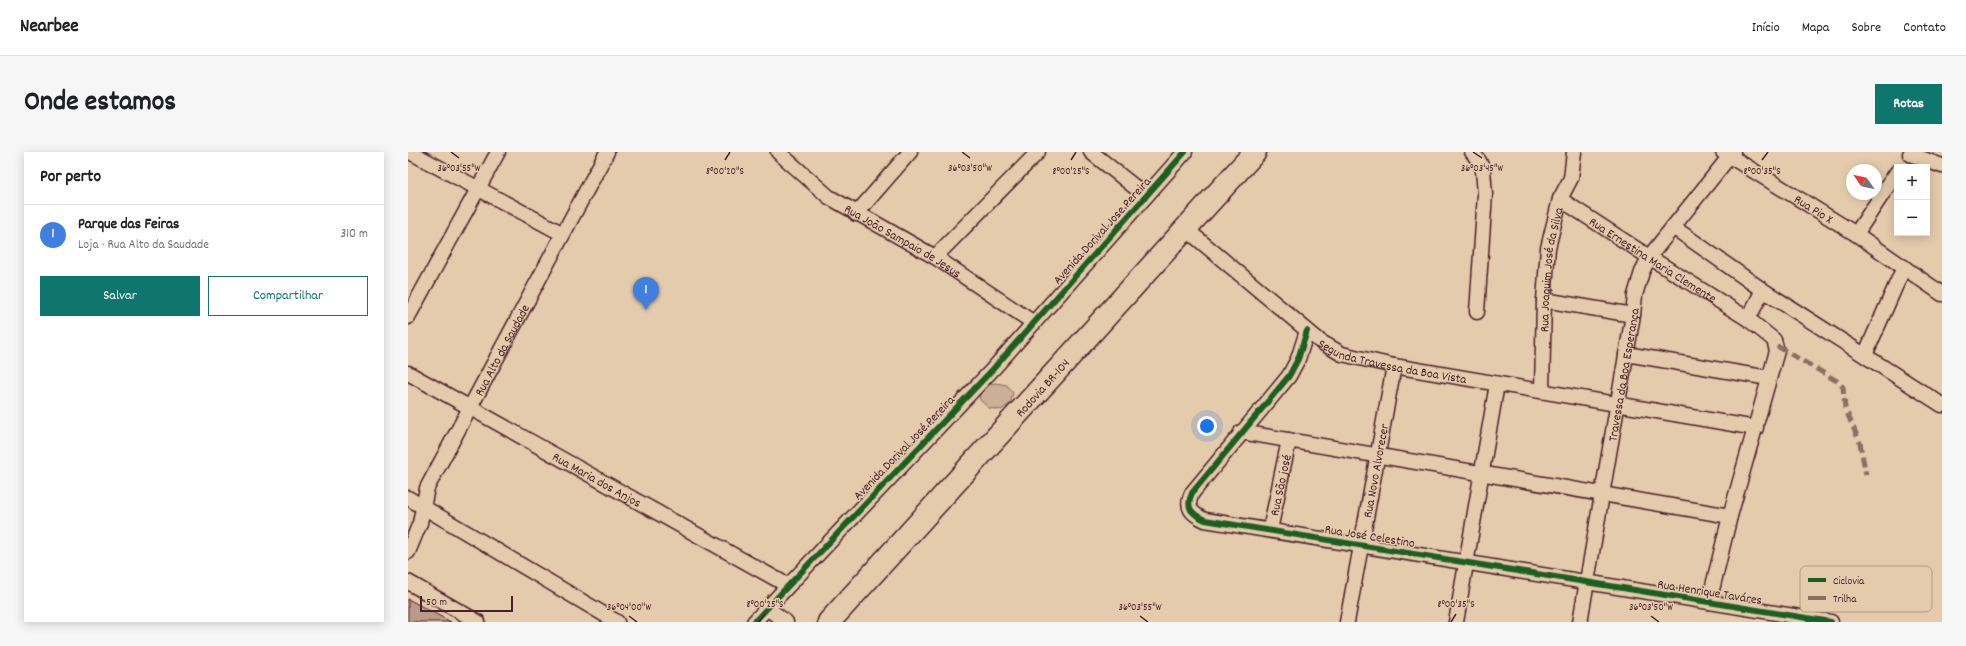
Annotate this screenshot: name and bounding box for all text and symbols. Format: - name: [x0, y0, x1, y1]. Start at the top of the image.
- text: Nearbee: [20, 14, 79, 41]
- text: Início: [1752, 18, 1780, 38]
- text: Mapa: [1802, 18, 1829, 38]
- text: Sobre: [1851, 18, 1881, 38]
- text: Contato: [1903, 18, 1946, 38]
- text: Onde estamos: [24, 84, 176, 124]
- button: Rotas: [1875, 84, 1942, 124]
- text: 36°03'55"W: [438, 162, 481, 176]
- text: 36°03'50"W: [948, 162, 992, 176]
- text: 36°03'45"W: [1461, 162, 1504, 176]
- north arrow: [1846, 164, 1882, 200]
- map controls: [1894, 164, 1930, 236]
- button: +: [1894, 164, 1930, 200]
- text: 8°00'20"S: [706, 165, 744, 179]
- text: 8°00'25"S: [1052, 165, 1090, 179]
- text: 8°00'35"S: [1743, 165, 1781, 179]
- text: Por perto: [40, 166, 101, 190]
- street label: Avenida Dorival Jose Pereira: [1049, 173, 1157, 290]
- street label: Rua Pio X: [1790, 191, 1836, 230]
- button: −: [1894, 200, 1930, 236]
- street label: Rua João Sampaio de Jesus: [840, 201, 964, 284]
- street label: Rua Joaquim José da Silva: [1536, 205, 1570, 332]
- street label: Rua Ernestina Maria Clemente: [1584, 213, 1720, 309]
- text: Parque das Feiras: [78, 214, 179, 236]
- text: 1: [52, 225, 54, 244]
- text: 310 m: [340, 225, 368, 244]
- text: Loja · Rua Alto da Saudade: [78, 236, 209, 255]
- button: Salvar: [40, 276, 200, 316]
- button: Compartilhar: [208, 276, 368, 316]
- pin: 1: [633, 277, 659, 310]
- street label: Rua Alto da Saudade: [471, 301, 536, 400]
- street label: Travessa da Boa Esperança: [1604, 306, 1646, 443]
- street label: Segunda Travessa da Boa Vista: [1314, 335, 1469, 390]
- street label: Rodovia BR-104: [1012, 355, 1075, 422]
- street label: Avenida Dorival José Pereira: [850, 391, 961, 505]
- your location: [1197, 416, 1217, 436]
- street label: Rua Novo Alvorecer: [1359, 422, 1395, 520]
- street label: Rua Maria dos Anjos: [548, 449, 644, 514]
- street label: Rua São josé: [1266, 453, 1298, 518]
- street label: Rua José Celestino: [1323, 521, 1416, 554]
- legend: [1800, 566, 1932, 612]
- text: Ciclovia: [1833, 574, 1865, 590]
- street label: Rua Henrique Taváres: [1656, 576, 1763, 611]
- text: Trilha: [1833, 592, 1857, 608]
- scale bar: [420, 594, 513, 613]
- text: 50 m: [426, 595, 447, 611]
- text: 8°00'25"S: [746, 598, 784, 612]
- text: 8°00'35"S: [1437, 598, 1475, 612]
- text: 36°04'00"W: [607, 601, 651, 615]
- text: 36°03'55"W: [1119, 601, 1162, 615]
- text: 36°03'50"W: [1629, 601, 1673, 615]

